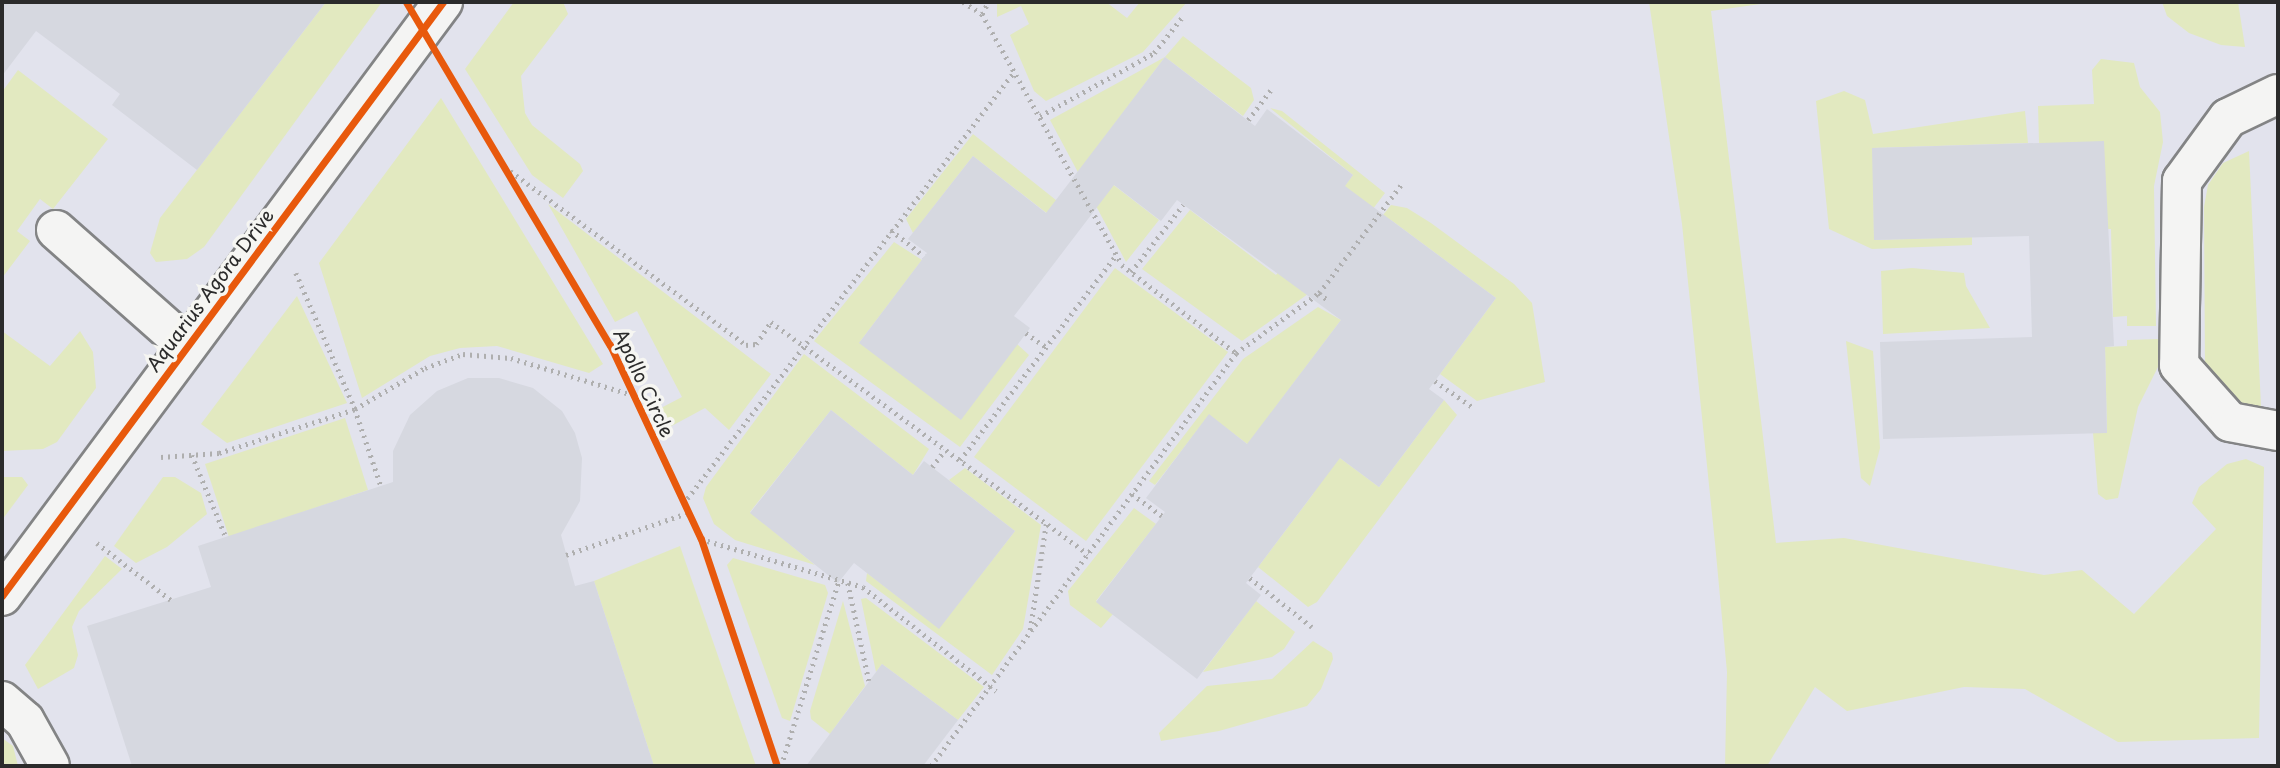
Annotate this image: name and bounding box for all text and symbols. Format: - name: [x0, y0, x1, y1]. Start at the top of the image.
- street label: Aquarius Agora Drive: [141, 204, 279, 376]
- street label: Apollo Circle: [609, 325, 679, 441]

